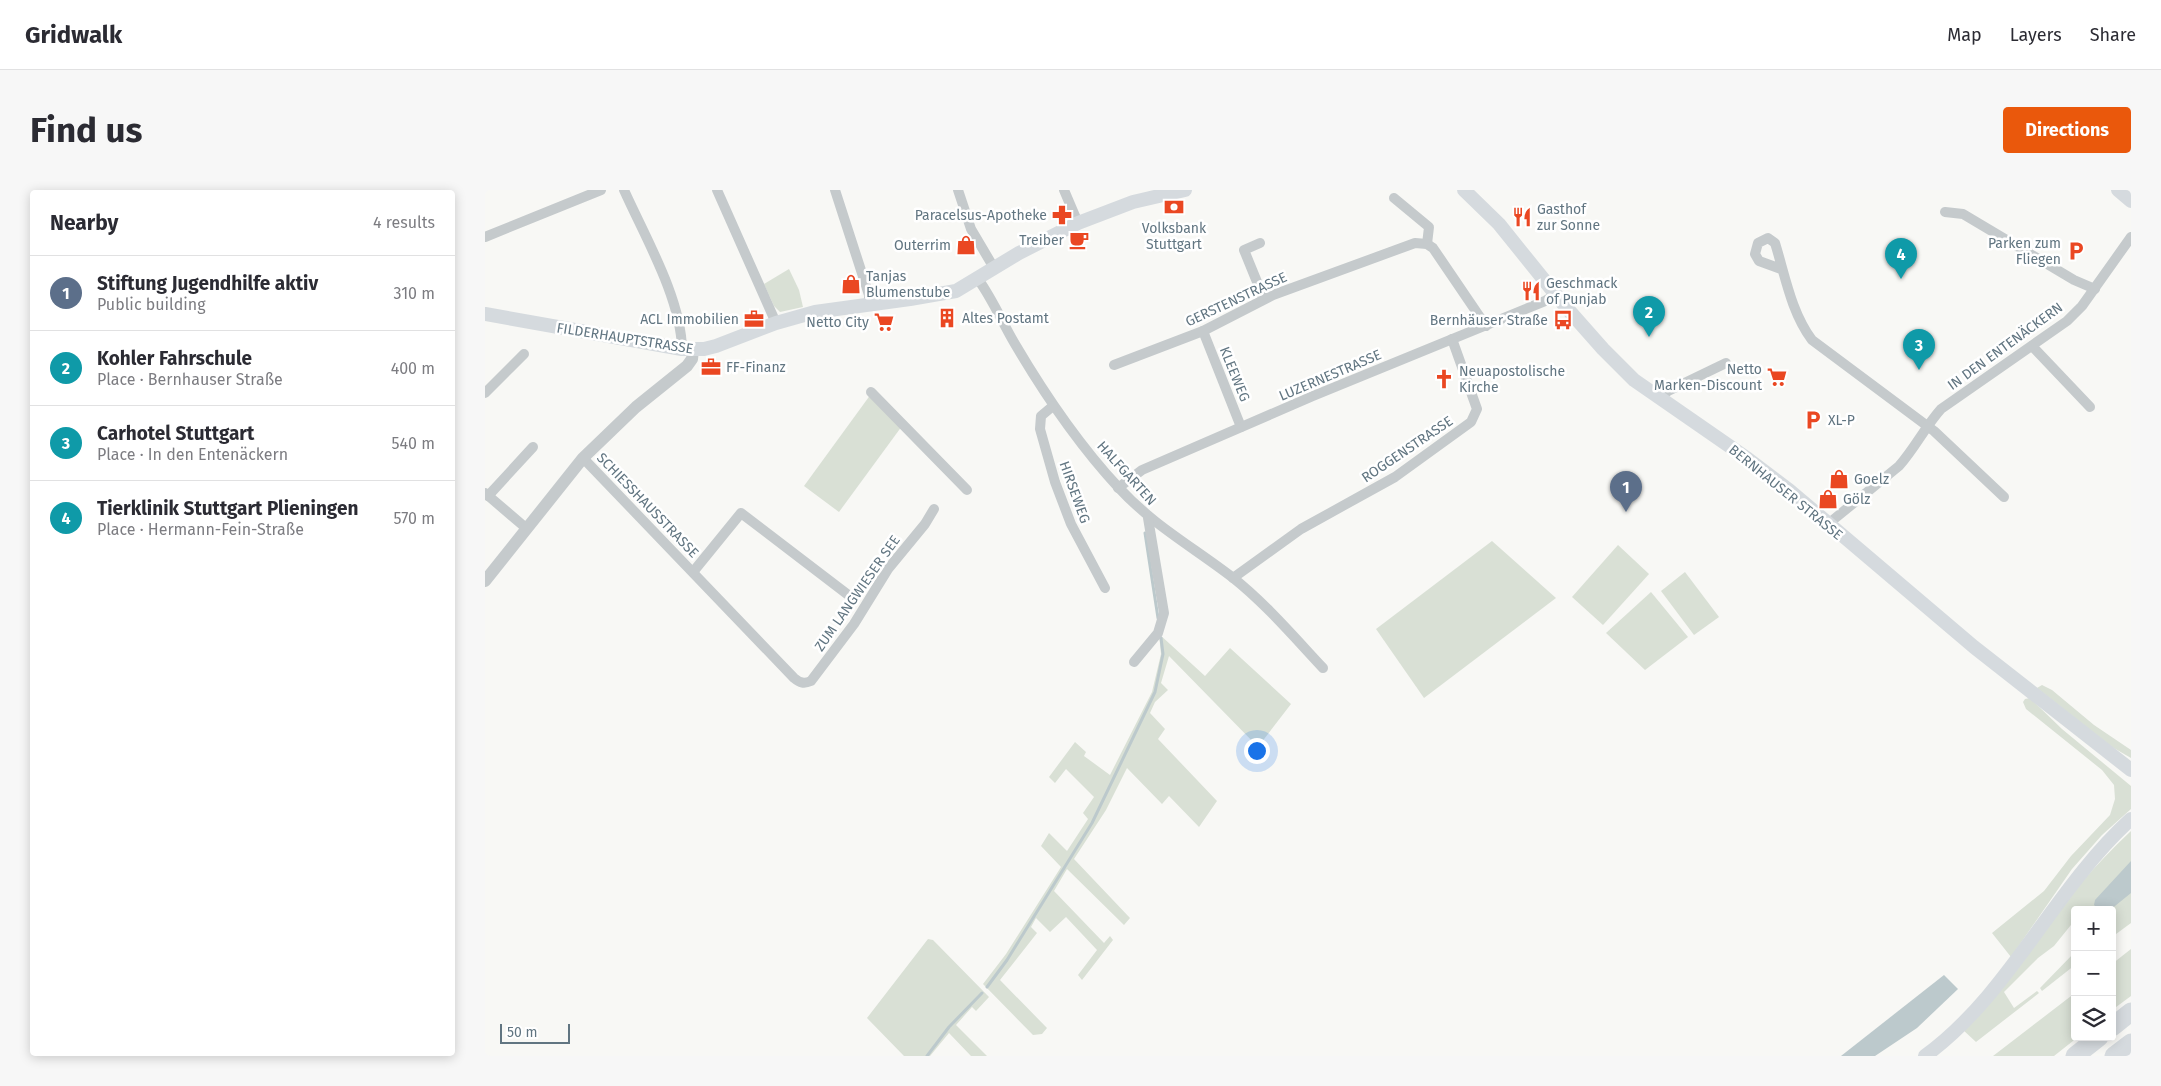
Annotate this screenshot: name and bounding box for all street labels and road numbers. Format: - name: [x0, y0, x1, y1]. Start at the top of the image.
- street label: GERSTENSTRASSE: [1183, 269, 1290, 330]
- street label: IN DEN ENTENÄCKERN: [1944, 299, 2066, 394]
- street label: FILDERHAUPTSTRASSE: [555, 319, 694, 358]
- street label: KLEEWEG: [1216, 344, 1253, 404]
- street label: LUZERNESTRASSE: [1276, 346, 1384, 405]
- street label: ROGGENSTRASSE: [1358, 413, 1456, 486]
- street label: HALFGARTEN: [1093, 438, 1160, 509]
- street label: BERNHAUSER STRASSE: [1725, 441, 1846, 544]
- street label: SCHIESSHAUSSTRASSE: [593, 449, 702, 561]
- street label: HIRSEWEG: [1055, 459, 1094, 526]
- street label: ZUM LANGWIESER SEE: [811, 532, 904, 654]

